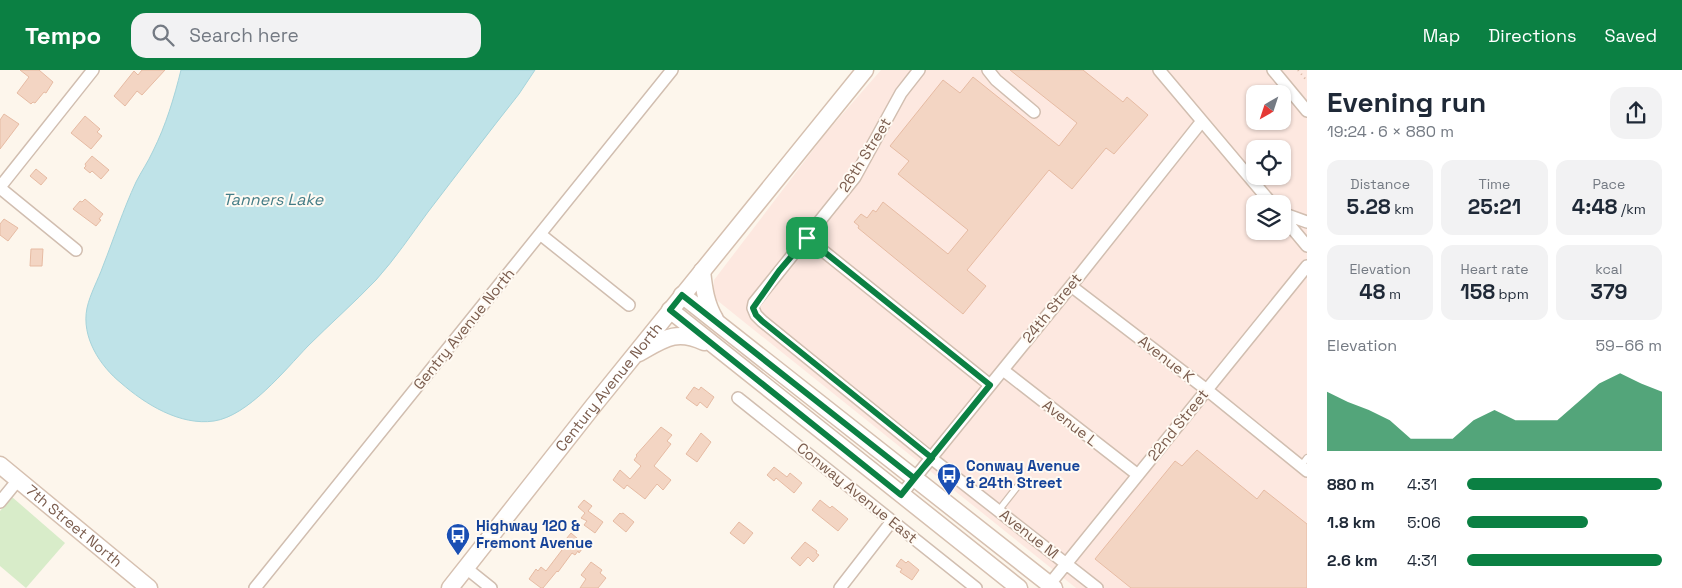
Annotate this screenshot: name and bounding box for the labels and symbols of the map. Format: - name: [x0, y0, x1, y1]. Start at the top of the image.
- north arrow: [1246, 85, 1291, 130]
- street label: 26th Street: [834, 114, 895, 195]
- water label: Tanners Lake: [223, 189, 324, 210]
- pin: [786, 217, 828, 259]
- street label: Gentry Avenue North: [409, 264, 518, 393]
- street label: 24th Street: [1018, 269, 1085, 346]
- street label: Century Avenue North: [551, 319, 666, 455]
- street label: Avenue K: [1134, 331, 1198, 386]
- street label: 22nd Street: [1143, 385, 1212, 464]
- street label: Avenue L: [1039, 395, 1102, 450]
- street label: Conway Avenue East: [793, 438, 922, 547]
- place label: Conway Avenue & 24th Street: [966, 456, 1081, 492]
- bus stop icon: Conway Avenue & 24th Street: [936, 462, 962, 496]
- street label: 7th Street North: [22, 480, 126, 571]
- street label: Avenue M: [996, 505, 1063, 563]
- place label: Highway 120 & Fremont Avenue: [476, 516, 593, 552]
- bus stop icon: Highway 120 & Fremont Avenue: [445, 522, 471, 556]

